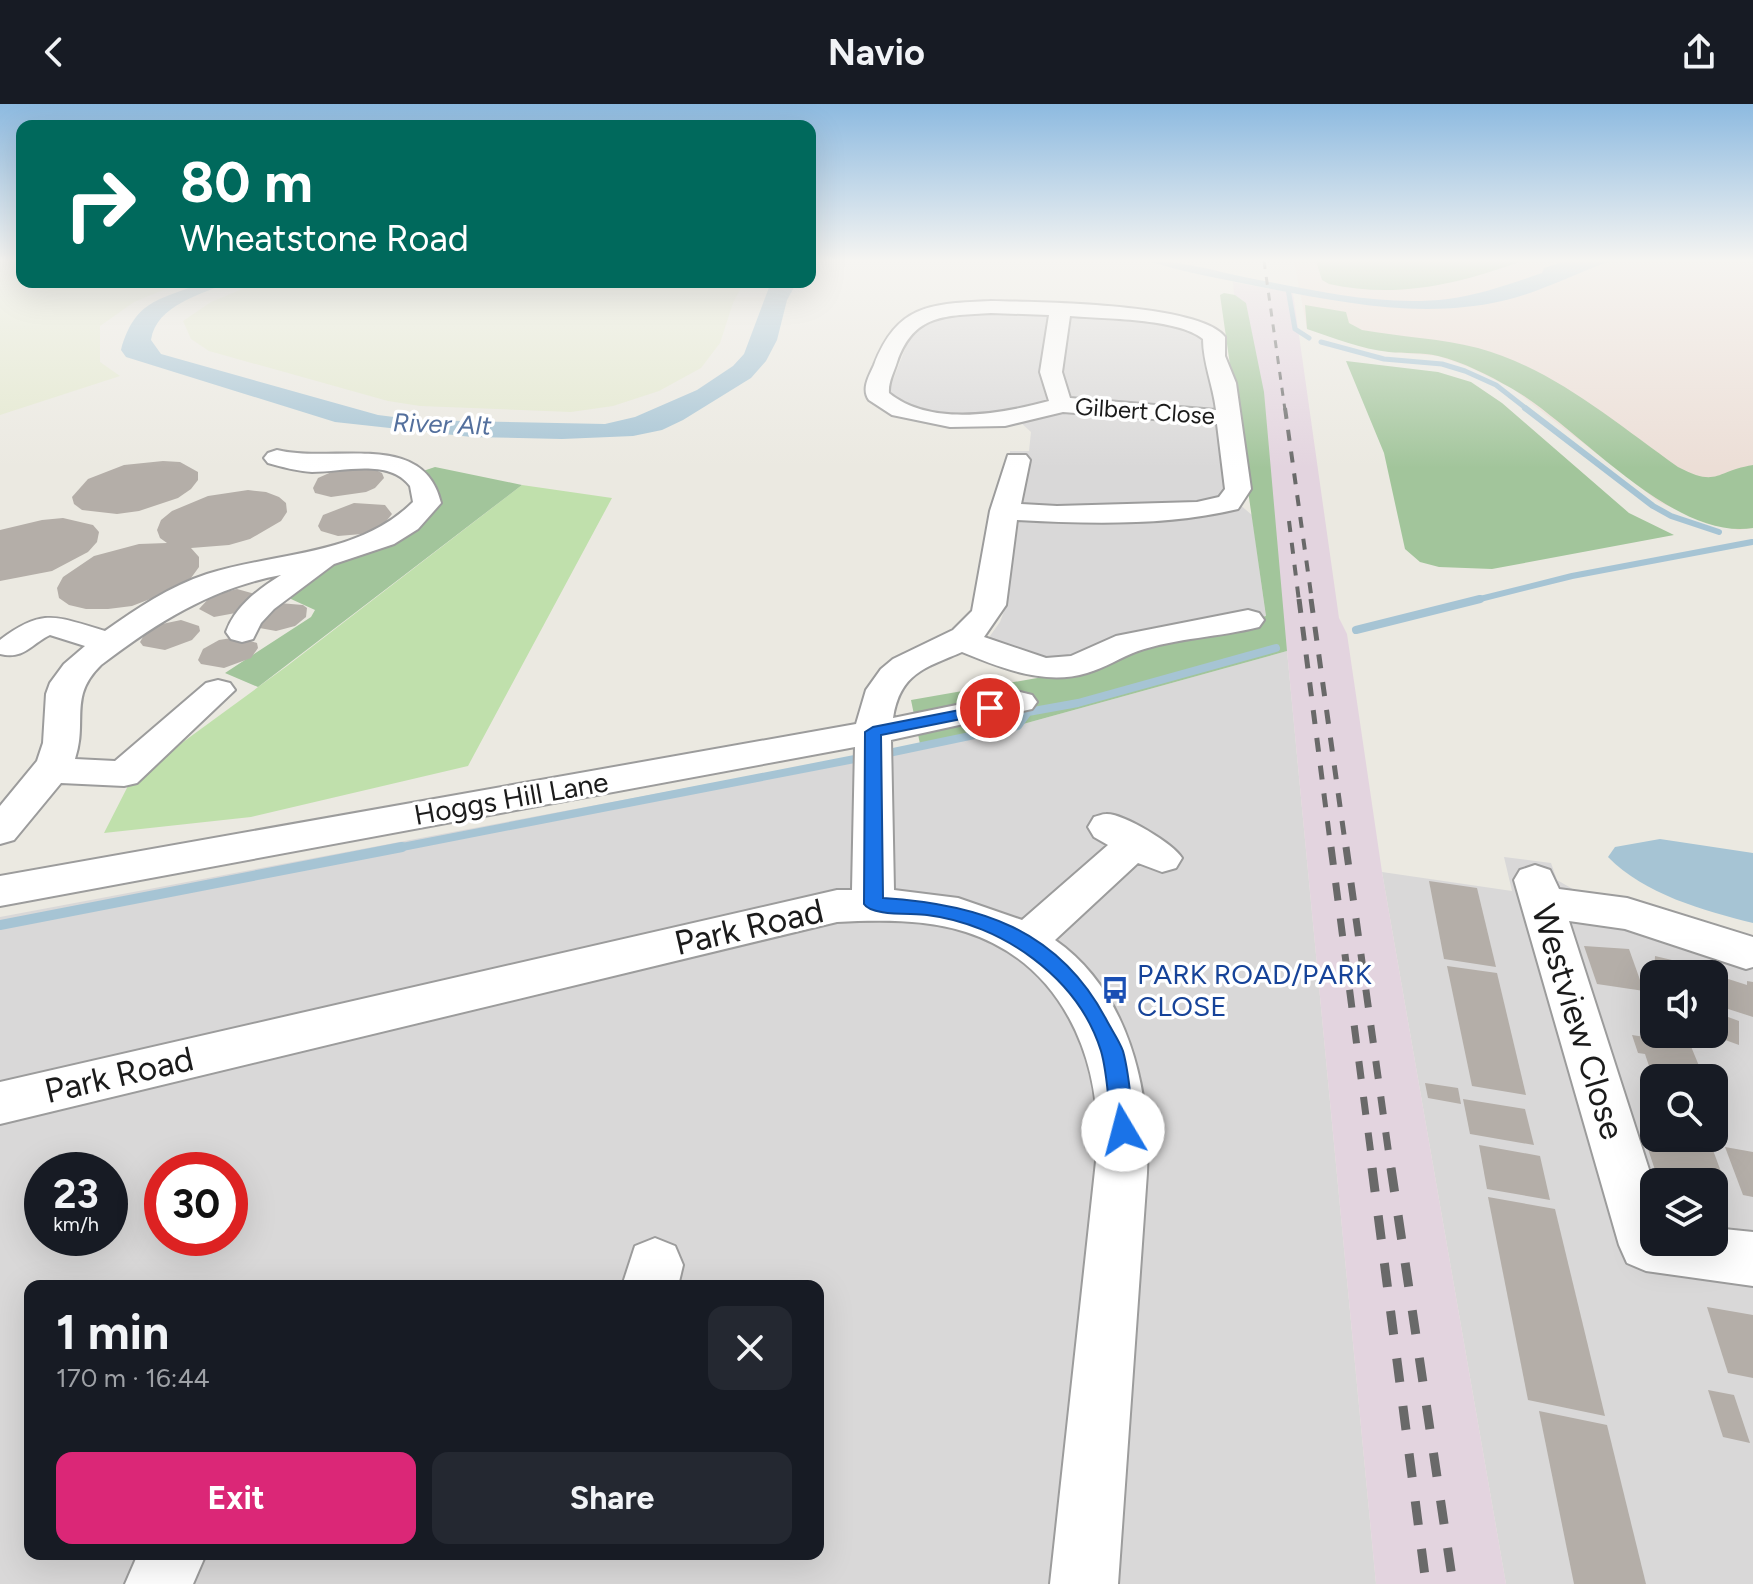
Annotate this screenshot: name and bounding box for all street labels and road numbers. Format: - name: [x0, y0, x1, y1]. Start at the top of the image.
- street label: Gilbert Close: [1074, 392, 1216, 430]
- street label: Hoggs Hill Lane: [411, 764, 611, 832]
- street label: Park Road: [671, 890, 827, 964]
- street label: Westview Close: [1523, 900, 1633, 1144]
- street label: Park Road: [41, 1038, 197, 1112]

